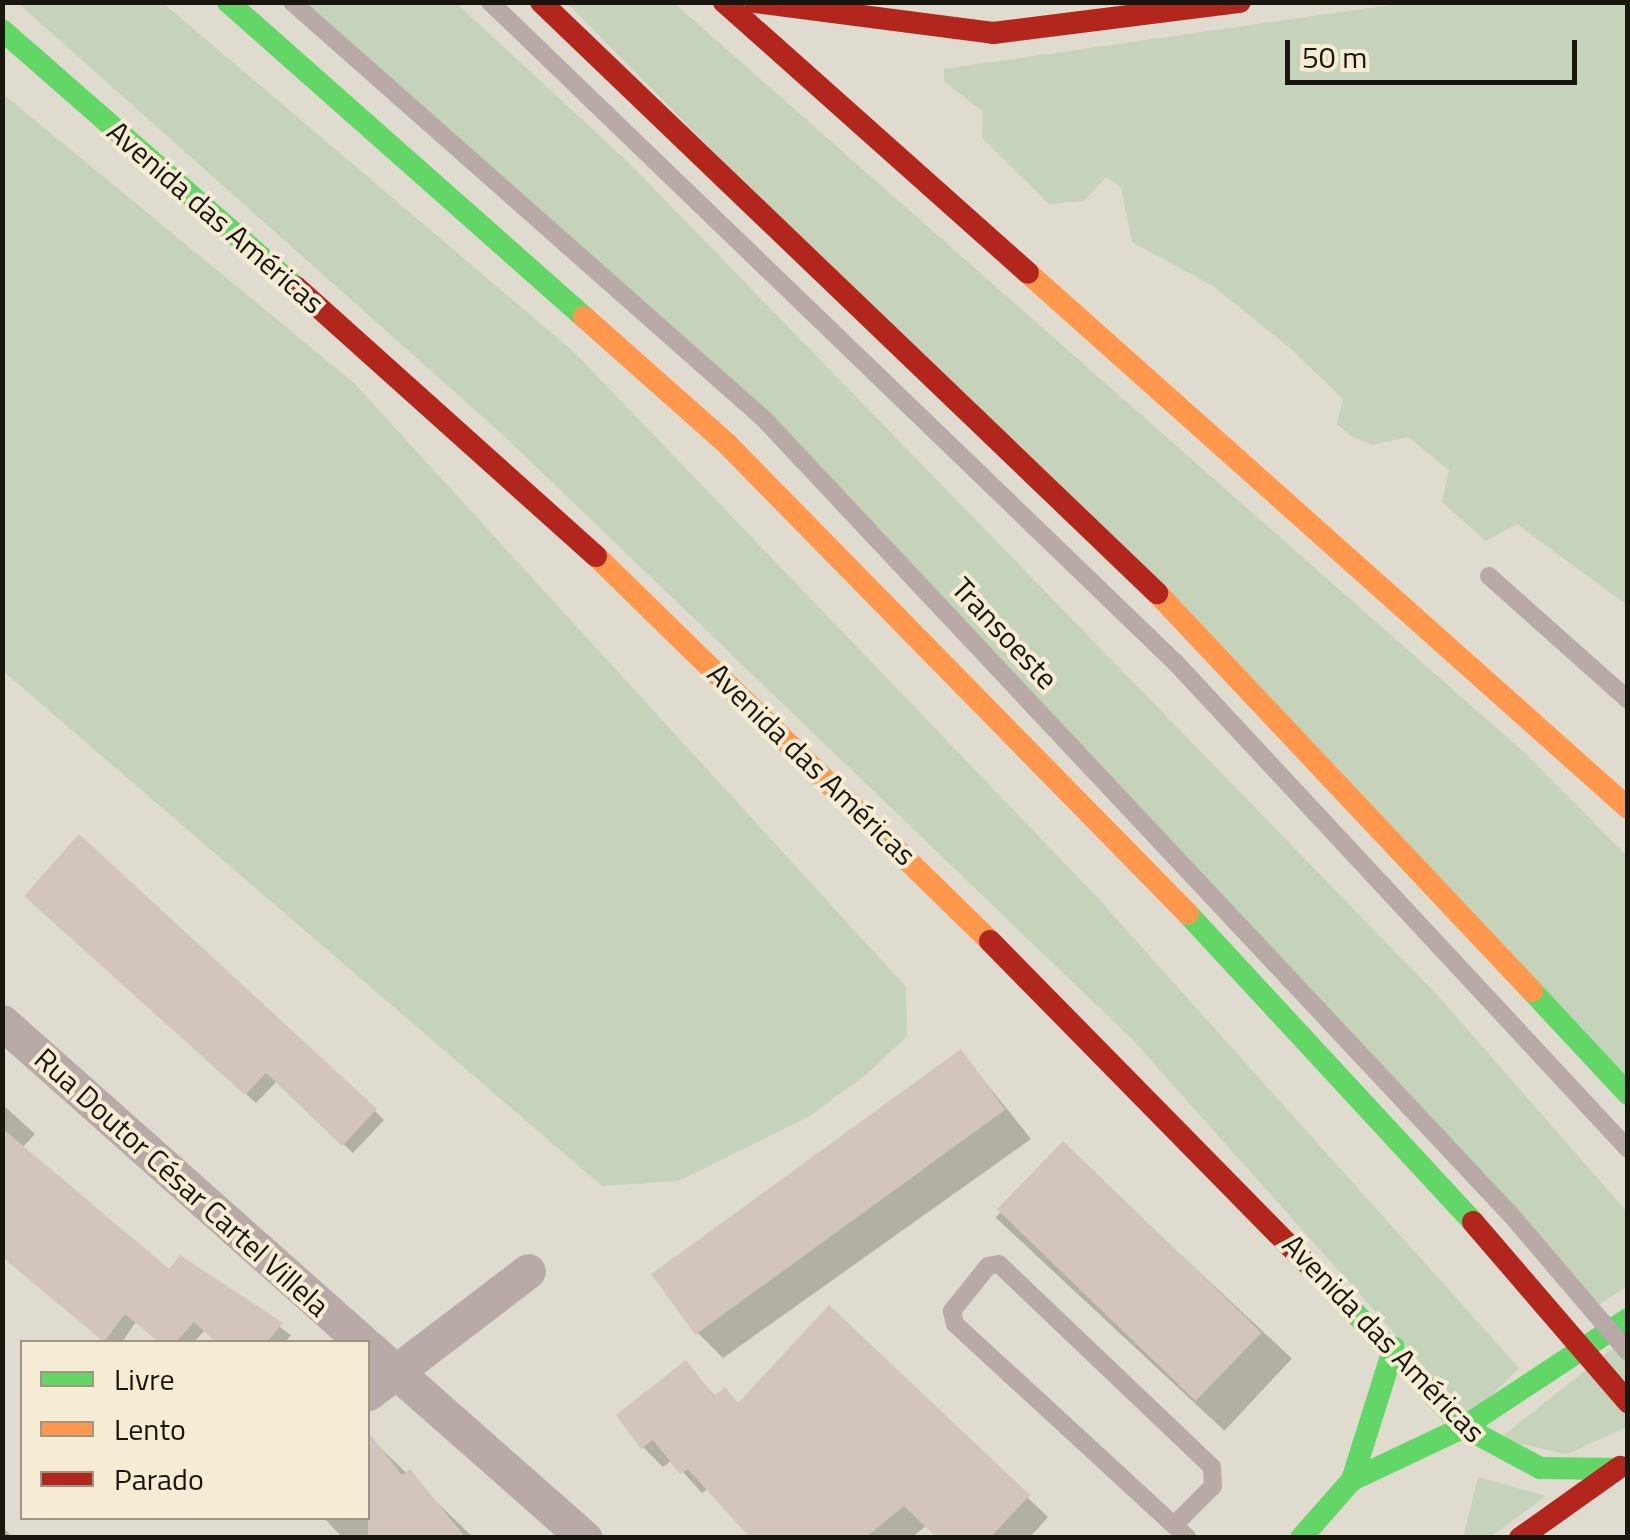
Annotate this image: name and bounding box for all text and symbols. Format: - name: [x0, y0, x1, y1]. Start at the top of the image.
- scale bar: [1290, 20, 1582, 82]
- text: 50 m: [1302, 34, 1367, 80]
- street label: Avenida das Américas: [100, 113, 332, 321]
- street label: Transoeste: [944, 570, 1066, 696]
- street label: Avenida das Américas: [700, 655, 924, 873]
- street label: Rua Doutor César Cartel Villela: [27, 1040, 337, 1324]
- street label: Avenida das Américas: [1275, 1226, 1493, 1450]
- legend: [20, 1340, 370, 1520]
- text: Livre: [114, 1356, 175, 1402]
- text: Lento: [114, 1406, 186, 1452]
- text: Parado: [114, 1456, 204, 1502]

